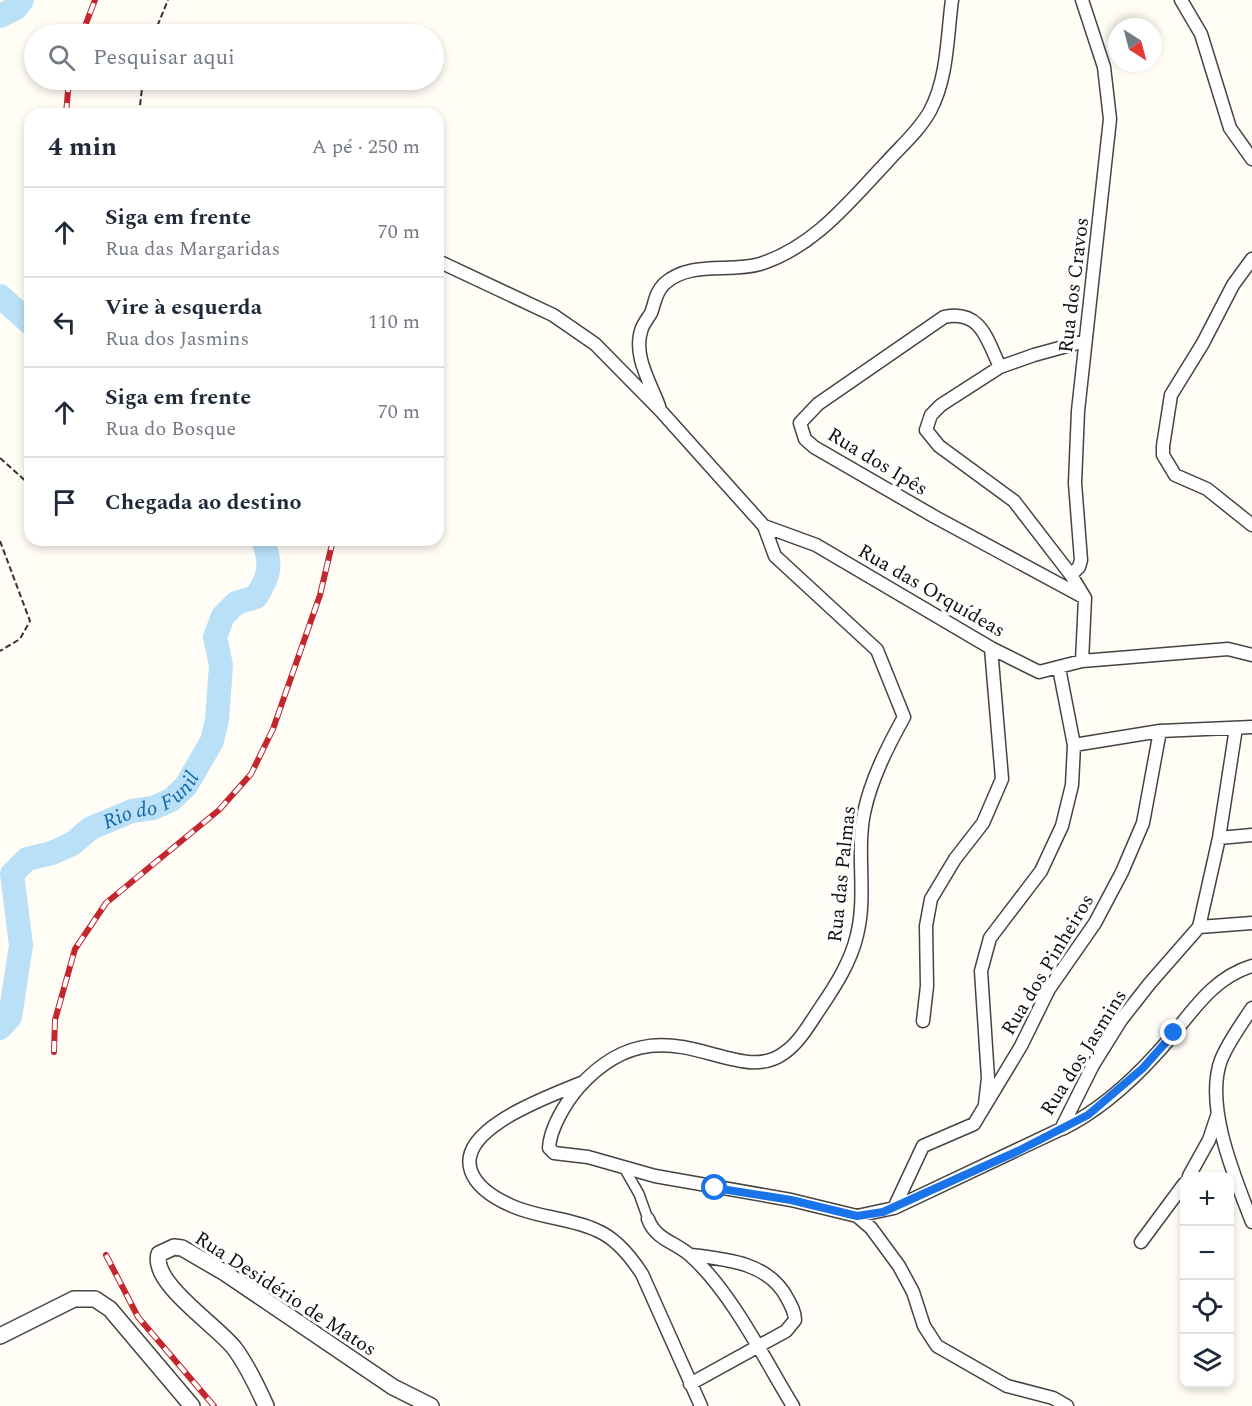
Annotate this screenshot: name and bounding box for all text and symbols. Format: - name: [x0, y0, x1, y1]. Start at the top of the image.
- north arrow: [1108, 18, 1162, 72]
- search box: [24, 24, 444, 90]
- icon: search: [45, 41, 78, 74]
- text: Pesquisar aqui: [93, 41, 235, 74]
- text: 4 min: [48, 127, 117, 167]
- text: A pé · 250 m: [312, 132, 420, 162]
- text: Siga em frente: [105, 201, 251, 234]
- icon: ahead: [48, 216, 81, 249]
- street label: Rua dos Cravos: [1051, 216, 1097, 355]
- text: 70 m: [378, 217, 420, 247]
- text: Rua das Margaridas: [105, 234, 280, 264]
- text: Vire à esquerda: [105, 291, 262, 324]
- icon: left: [48, 306, 81, 339]
- text: 110 m: [368, 307, 420, 337]
- text: Rua dos Jasmins: [105, 324, 249, 354]
- text: Siga em frente: [105, 381, 251, 414]
- icon: ahead: [48, 396, 81, 429]
- text: 70 m: [378, 397, 420, 427]
- text: Rua do Bosque: [105, 414, 236, 444]
- street label: Rua dos Ipês: [822, 420, 933, 504]
- icon: arrive: [48, 486, 81, 519]
- text: Chegada ao destino: [105, 486, 302, 519]
- street label: Rua das Orquídeas: [852, 536, 1011, 645]
- water label: Rio do Funil: [98, 765, 208, 838]
- street label: Rua das Palmas: [820, 804, 864, 944]
- street label: Rua dos Pinheiros: [994, 888, 1102, 1041]
- street label: Rua dos Jasmins: [1033, 983, 1135, 1122]
- route end: [1160, 1019, 1186, 1045]
- map controls: [1180, 1172, 1234, 1388]
- button: +: [1180, 1172, 1234, 1226]
- route start: [701, 1174, 727, 1200]
- street label: Rua Desidério de Matos: [189, 1224, 382, 1364]
- button: −: [1180, 1226, 1234, 1280]
- button: locate: [1180, 1280, 1234, 1334]
- button: layers: [1180, 1334, 1234, 1388]

